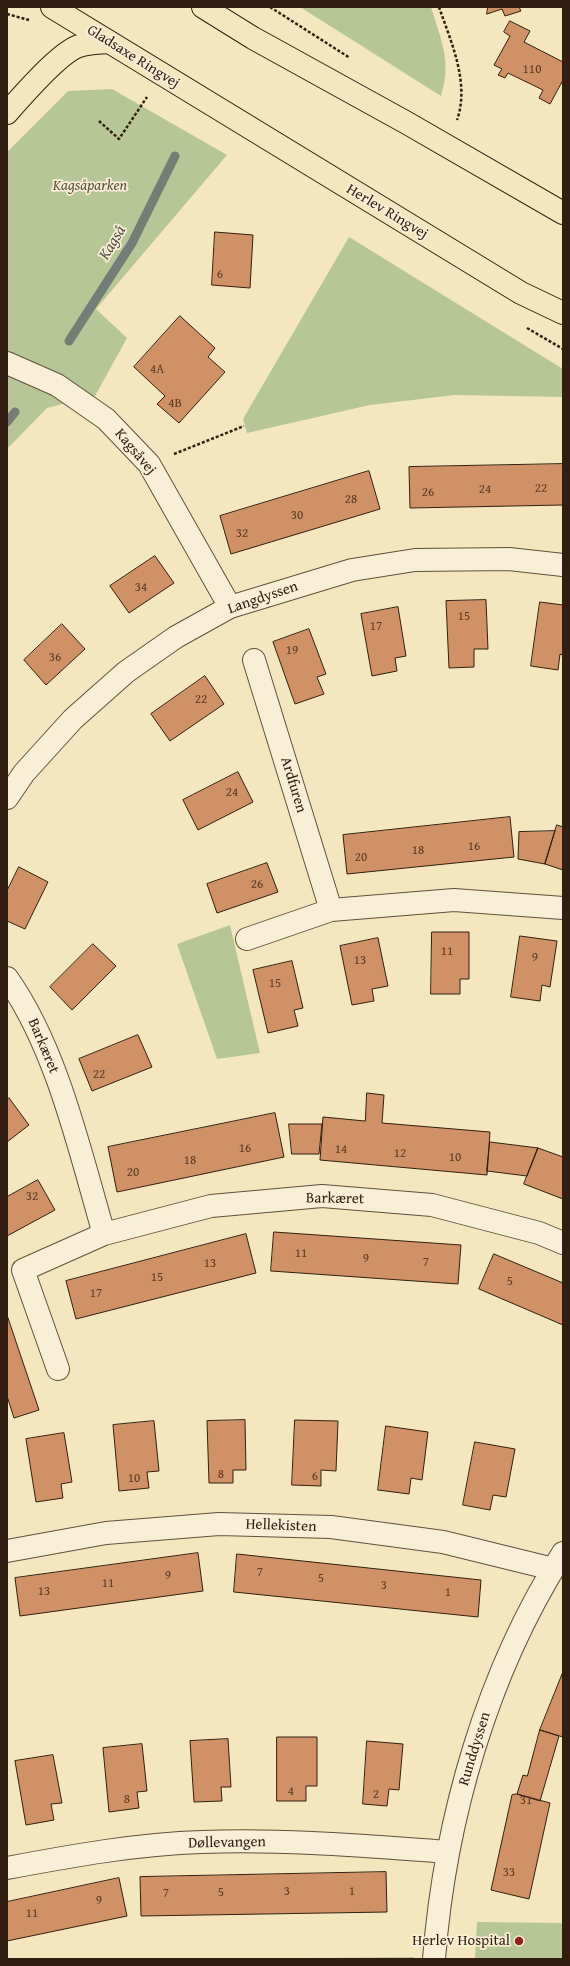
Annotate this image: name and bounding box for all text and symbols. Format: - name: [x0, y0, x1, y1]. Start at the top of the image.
- street label: Gladsaxe Ringvej: [83, 21, 183, 93]
- house number: 110: [523, 62, 541, 78]
- park label: Kagsåparken: [53, 177, 127, 195]
- street label: Herlev Ringvej: [343, 181, 431, 243]
- water label: Kagså: [95, 222, 131, 264]
- house number: 6: [217, 267, 223, 283]
- house number: 4A: [150, 362, 164, 378]
- house number: 4B: [168, 396, 182, 412]
- street label: Kagsåvej: [111, 425, 159, 479]
- house number: 22: [535, 481, 547, 497]
- house number: 24: [479, 482, 491, 498]
- house number: 26: [422, 485, 434, 501]
- house number: 28: [345, 492, 357, 508]
- house number: 30: [291, 508, 303, 524]
- house number: 32: [236, 526, 248, 542]
- street label: Langdyssen: [225, 578, 301, 618]
- house number: 34: [135, 580, 147, 596]
- house number: 15: [458, 609, 470, 625]
- house number: 17: [370, 619, 382, 635]
- house number: 19: [286, 643, 298, 659]
- house number: 36: [49, 650, 61, 666]
- house number: 22: [195, 692, 207, 708]
- street label: Ardfuren: [276, 755, 310, 815]
- house number: 24: [226, 785, 238, 801]
- house number: 16: [468, 839, 480, 855]
- house number: 18: [412, 843, 424, 859]
- house number: 20: [355, 850, 367, 866]
- house number: 26: [251, 877, 263, 893]
- house number: 11: [441, 944, 453, 960]
- house number: 9: [532, 950, 538, 966]
- house number: 13: [354, 953, 366, 969]
- house number: 15: [269, 976, 281, 992]
- street label: Barkæret: [23, 1016, 63, 1076]
- house number: 22: [93, 1067, 105, 1083]
- house number: 16: [239, 1141, 251, 1157]
- house number: 14: [335, 1142, 347, 1158]
- house number: 12: [394, 1146, 406, 1162]
- house number: 10: [449, 1150, 461, 1166]
- house number: 18: [184, 1153, 196, 1169]
- house number: 20: [127, 1165, 139, 1181]
- house number: 32: [26, 1189, 38, 1205]
- street label: Barkæret: [306, 1189, 364, 1209]
- house number: 11: [295, 1246, 307, 1262]
- house number: 9: [363, 1251, 369, 1267]
- house number: 7: [423, 1255, 429, 1271]
- house number: 13: [204, 1256, 216, 1272]
- house number: 15: [151, 1270, 163, 1286]
- house number: 5: [507, 1274, 513, 1290]
- house number: 17: [90, 1286, 102, 1302]
- house number: 8: [218, 1467, 224, 1483]
- house number: 6: [312, 1469, 318, 1485]
- house number: 10: [128, 1471, 140, 1487]
- street label: Hellekisten: [245, 1516, 317, 1536]
- house number: 7: [257, 1565, 263, 1581]
- house number: 9: [165, 1568, 171, 1584]
- house number: 5: [318, 1571, 324, 1587]
- house number: 11: [102, 1576, 114, 1592]
- house number: 3: [381, 1578, 387, 1594]
- house number: 13: [38, 1584, 50, 1600]
- house number: 1: [445, 1585, 451, 1601]
- street label: Runddyssen: [455, 1710, 495, 1788]
- house number: 4: [288, 1784, 294, 1800]
- house number: 2: [373, 1787, 379, 1803]
- house number: 8: [124, 1792, 130, 1808]
- house number: 31: [520, 1793, 532, 1809]
- street label: Døllevangen: [188, 1833, 266, 1853]
- house number: 33: [503, 1865, 515, 1881]
- house number: 3: [284, 1884, 290, 1900]
- house number: 1: [349, 1884, 355, 1900]
- house number: 5: [218, 1885, 224, 1901]
- house number: 7: [163, 1886, 169, 1902]
- house number: 9: [96, 1893, 102, 1909]
- house number: 11: [26, 1906, 38, 1922]
- place label: Herlev Hospital: [412, 1932, 510, 1950]
- marker: Herlev Hospital: [513, 1935, 525, 1947]

